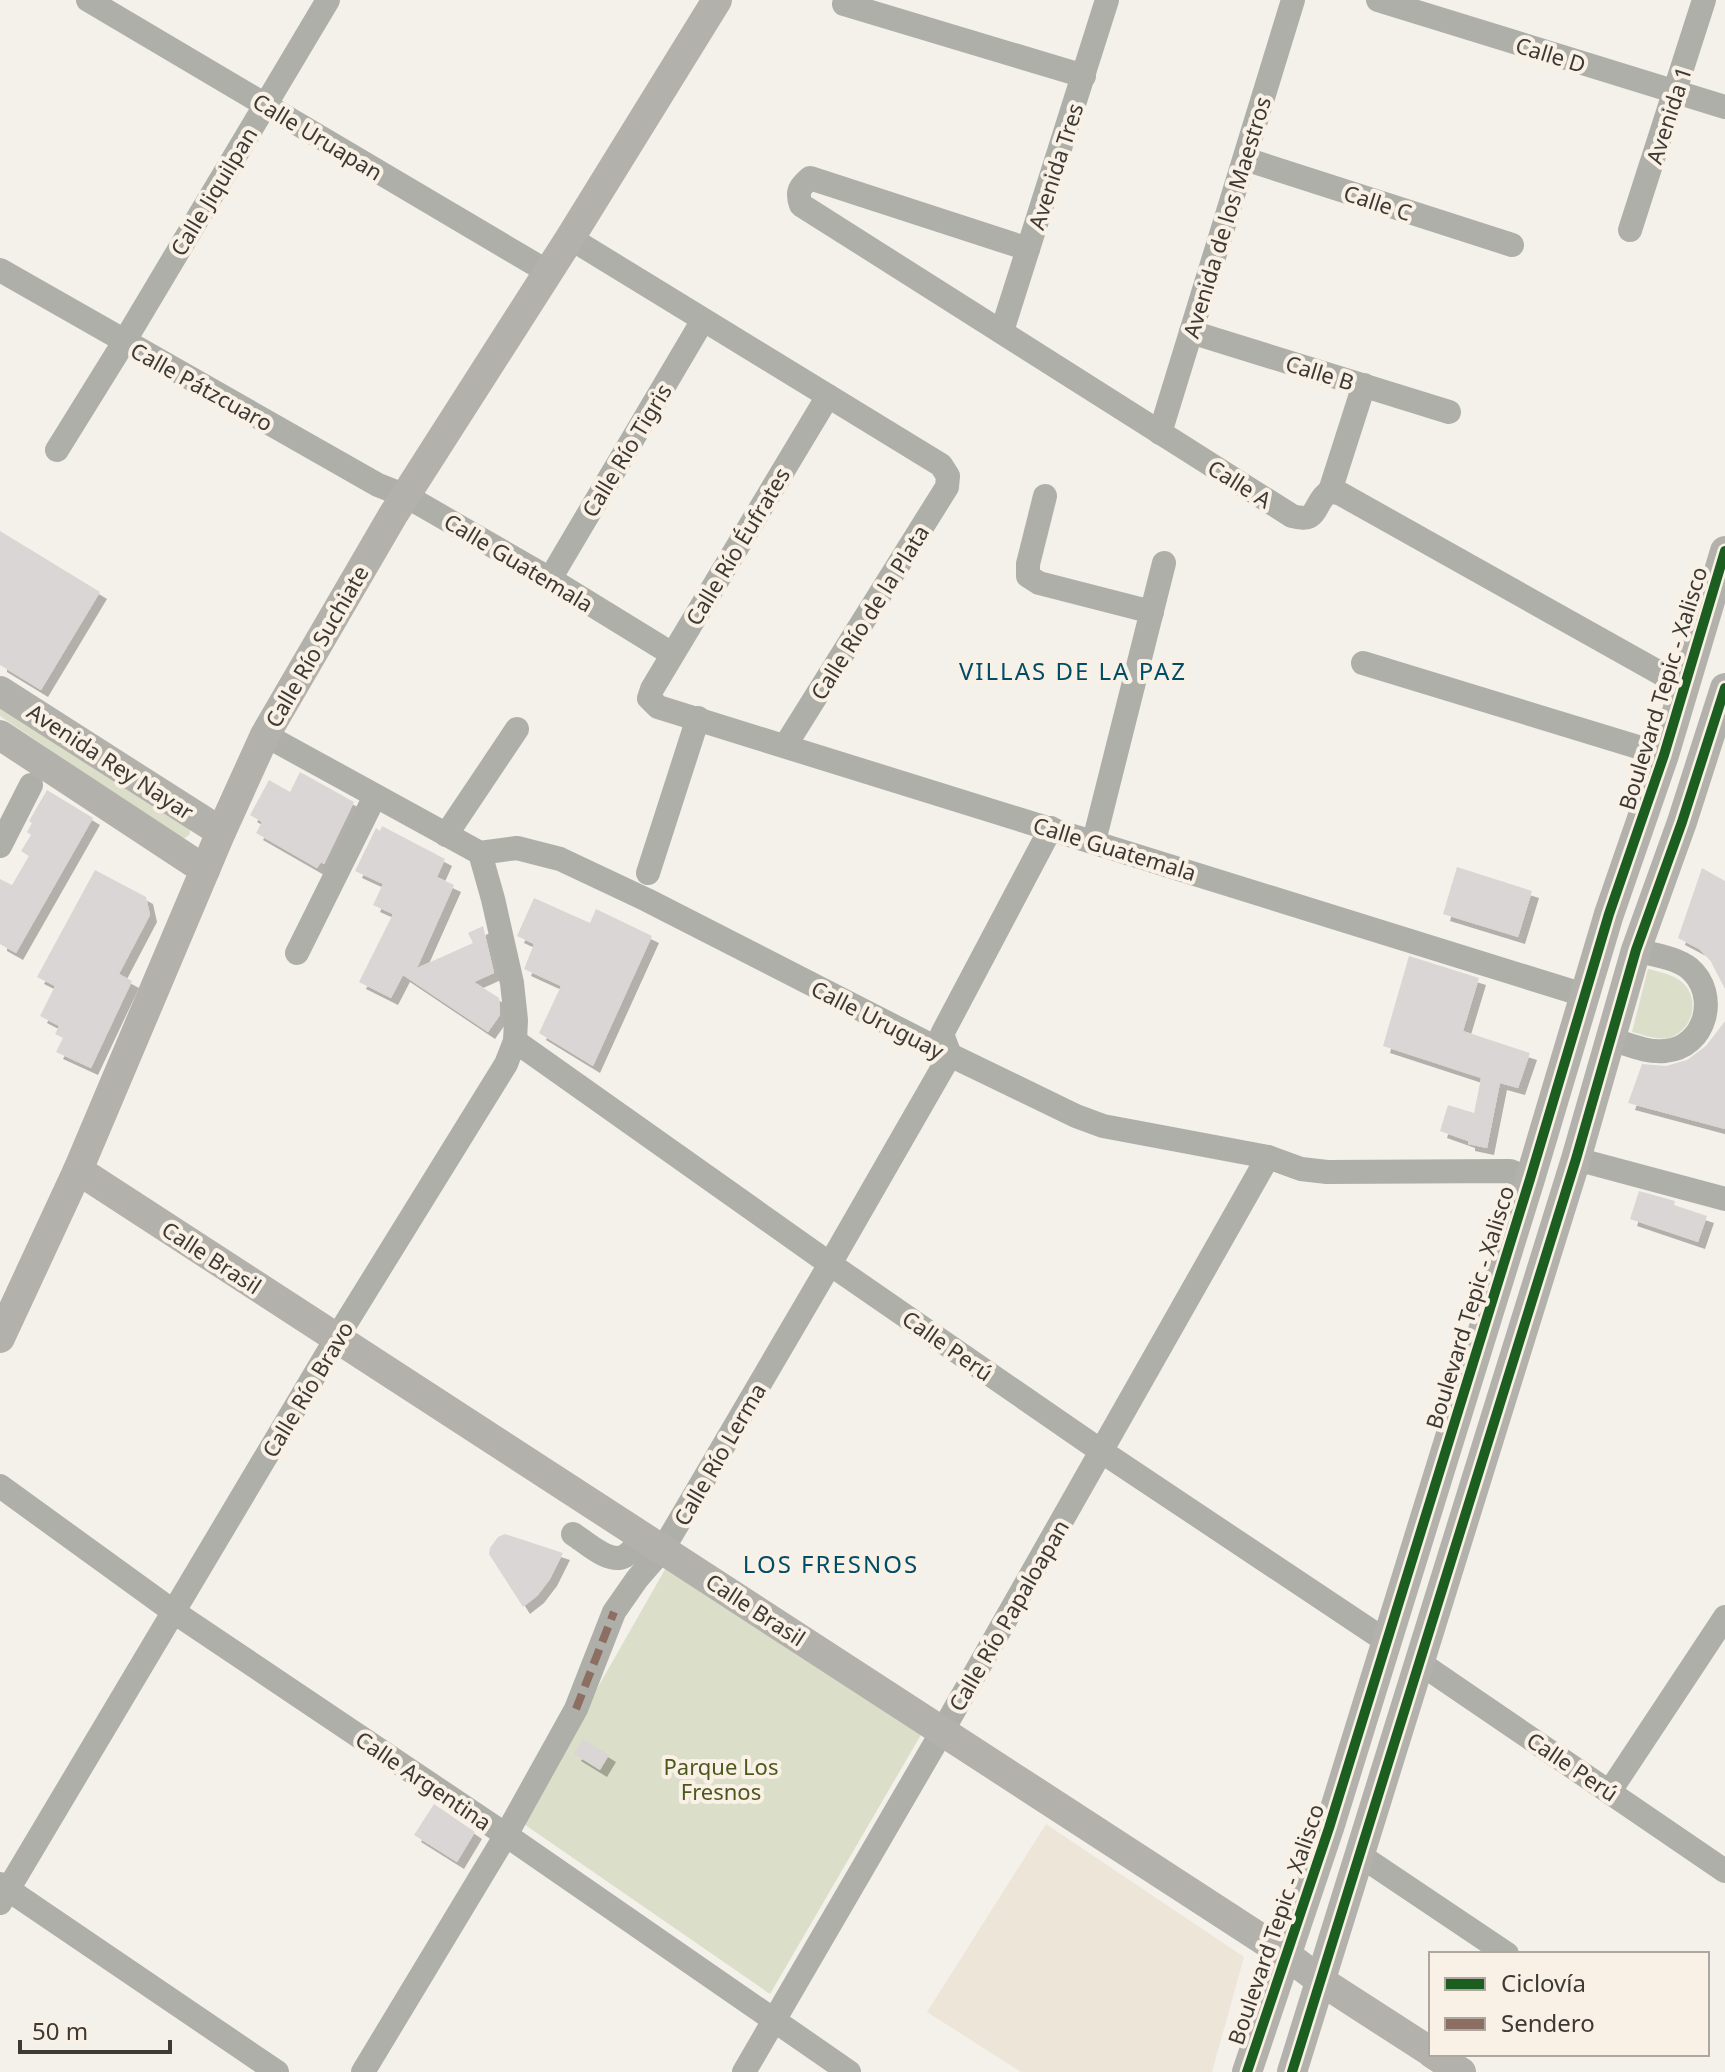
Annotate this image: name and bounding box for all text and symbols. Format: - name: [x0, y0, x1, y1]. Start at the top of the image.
- street label: Calle D: [1512, 29, 1590, 79]
- street label: Avenida 1: [1638, 62, 1698, 168]
- street label: Calle Uruapan: [248, 85, 388, 187]
- street label: Avenida de los Maestros: [1175, 93, 1277, 341]
- street label: Avenida Tres: [1020, 99, 1090, 233]
- street label: Calle Jiquilpan: [163, 121, 263, 261]
- street label: Calle C: [1340, 177, 1416, 227]
- street label: Calle Pátzcuaro: [126, 335, 278, 437]
- street label: Calle B: [1282, 347, 1358, 397]
- street label: Calle Río Tigris: [574, 378, 678, 522]
- street label: Calle A: [1202, 452, 1278, 515]
- street label: Calle Río Éufrates: [678, 461, 796, 631]
- street label: Calle Guatemala: [439, 506, 599, 618]
- street label: Calle Río de la Plata: [803, 519, 935, 705]
- street label: Calle Río Suchiate: [257, 560, 375, 732]
- street label: Boulevard Tepic - Xalisco: [1611, 563, 1713, 813]
- district label: VILLAS DE LA PAZ: [959, 654, 1187, 687]
- street label: Avenida Rey Nayar: [22, 696, 200, 826]
- street label: Calle Guatemala: [1030, 809, 1200, 887]
- street label: Calle Uruguay: [807, 973, 950, 1066]
- street label: Boulevard Tepic - Xalisco: [1418, 1182, 1520, 1432]
- street label: Calle Brasil: [156, 1214, 268, 1300]
- street label: Calle Perú: [897, 1303, 999, 1387]
- street label: Calle Río Bravo: [255, 1315, 359, 1463]
- street label: Calle Río Lerma: [666, 1377, 772, 1531]
- street label: Calle Río Papaloapan: [941, 1514, 1075, 1716]
- district label: LOS FRESNOS: [743, 1547, 919, 1580]
- street label: Calle Brasil: [700, 1566, 812, 1652]
- street label: Calle Argentina: [350, 1723, 498, 1837]
- street label: Calle Perú: [1521, 1724, 1625, 1808]
- park label: Parque Los Fresnos: [664, 1751, 778, 1806]
- street label: Boulevard Tepic - Xalisco: [1220, 1800, 1330, 2048]
- legend: [1429, 1952, 1709, 2056]
- text: Ciclovía: [1501, 1966, 1586, 1999]
- scale bar: [20, 2004, 170, 2054]
- text: Sendero: [1501, 2006, 1595, 2039]
- text: 50 m: [32, 2014, 88, 2047]

